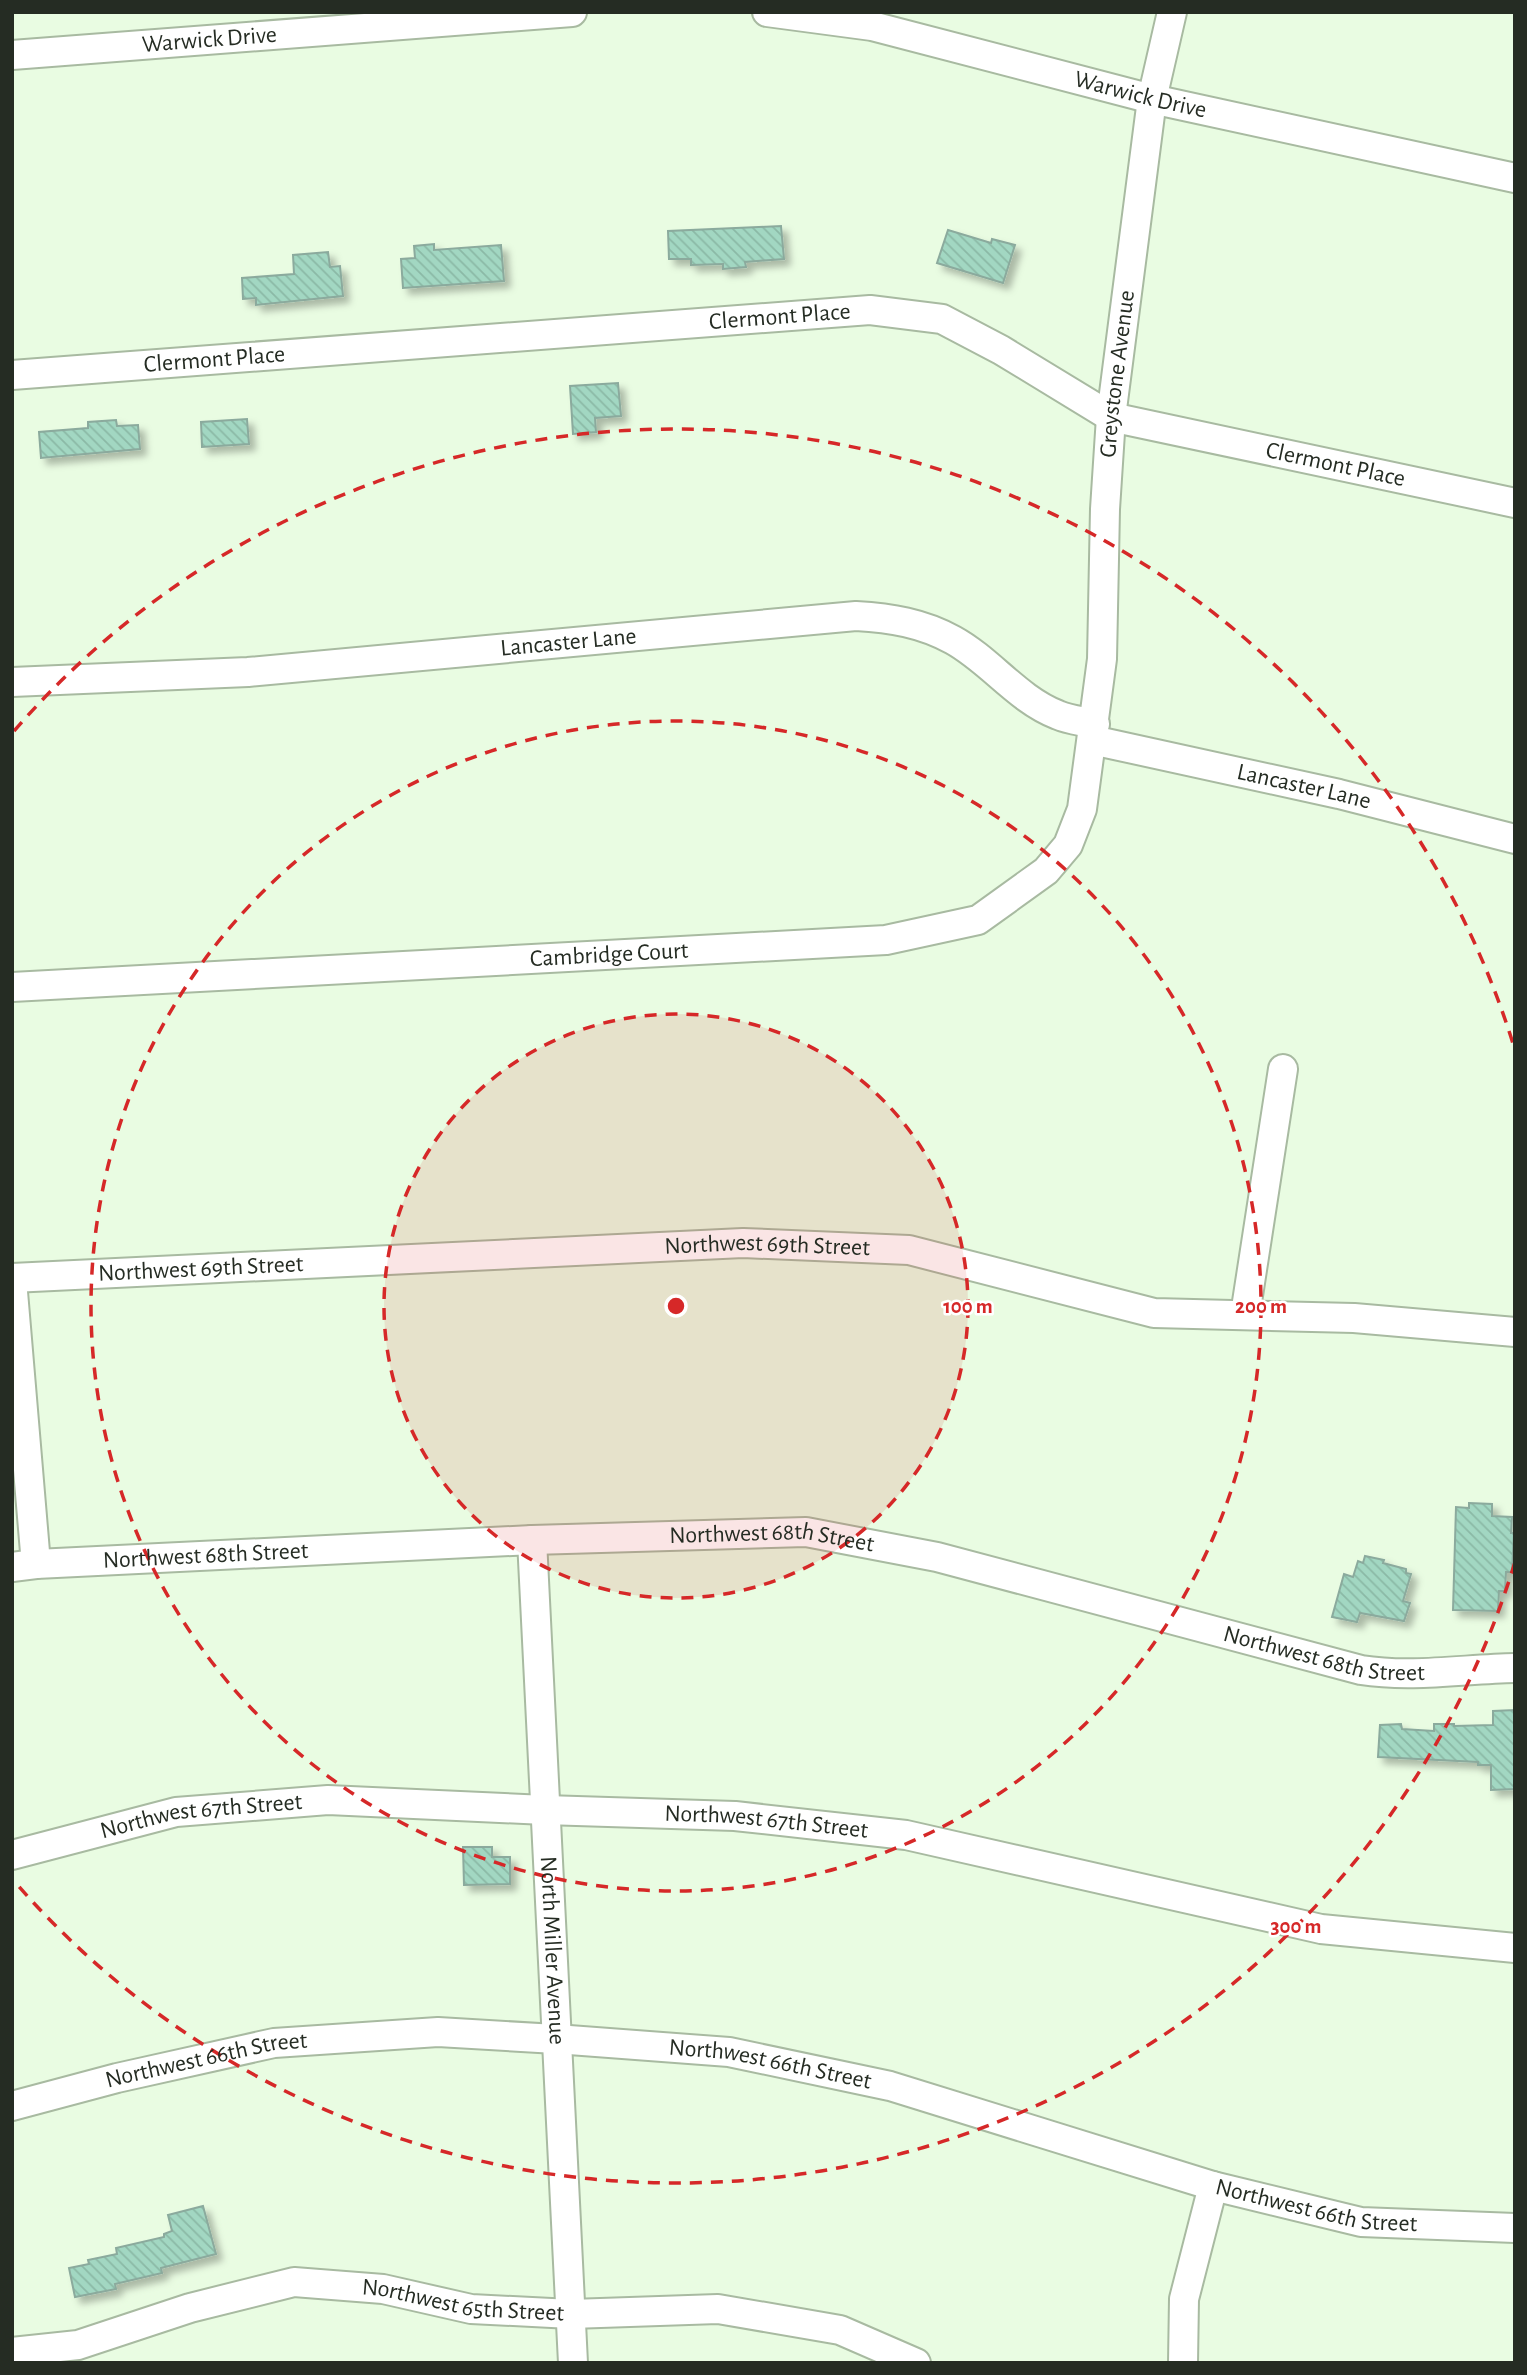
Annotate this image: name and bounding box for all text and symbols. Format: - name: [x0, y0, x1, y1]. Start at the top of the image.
- street label: Warwick Drive: [141, 23, 278, 57]
- street label: Warwick Drive: [1072, 67, 1209, 122]
- street label: Greystone Avenue: [1096, 289, 1139, 458]
- street label: Clermont Place: [708, 300, 851, 334]
- street label: Clermont Place: [143, 342, 286, 377]
- street label: Clermont Place: [1264, 438, 1407, 491]
- street label: Lancaster Lane: [499, 624, 638, 661]
- street label: Lancaster Lane: [1235, 760, 1373, 814]
- street label: Cambridge Court: [529, 939, 689, 971]
- street label: Northwest 69th Street: [664, 1231, 871, 1260]
- street label: Northwest 69th Street: [98, 1252, 304, 1286]
- centre of rings: [664, 1294, 688, 1318]
- text: 100 m: [943, 1296, 993, 1317]
- text: 200 m: [1235, 1296, 1287, 1317]
- street label: Northwest 68th Street: [669, 1519, 876, 1557]
- street label: Northwest 68th Street: [102, 1539, 309, 1573]
- street label: Northwest 68th Street: [1221, 1622, 1425, 1685]
- street label: Northwest 67th Street: [98, 1790, 303, 1843]
- street label: Northwest 67th Street: [664, 1802, 870, 1843]
- street label: North Miller Avenue: [536, 1856, 569, 2045]
- text: 300 m: [1270, 1916, 1322, 1937]
- street label: Northwest 66th Street: [103, 2029, 308, 2093]
- street label: Northwest 66th Street: [668, 2036, 874, 2094]
- street label: Northwest 66th Street: [1213, 2175, 1418, 2236]
- street label: Northwest 65th Street: [361, 2275, 565, 2326]

